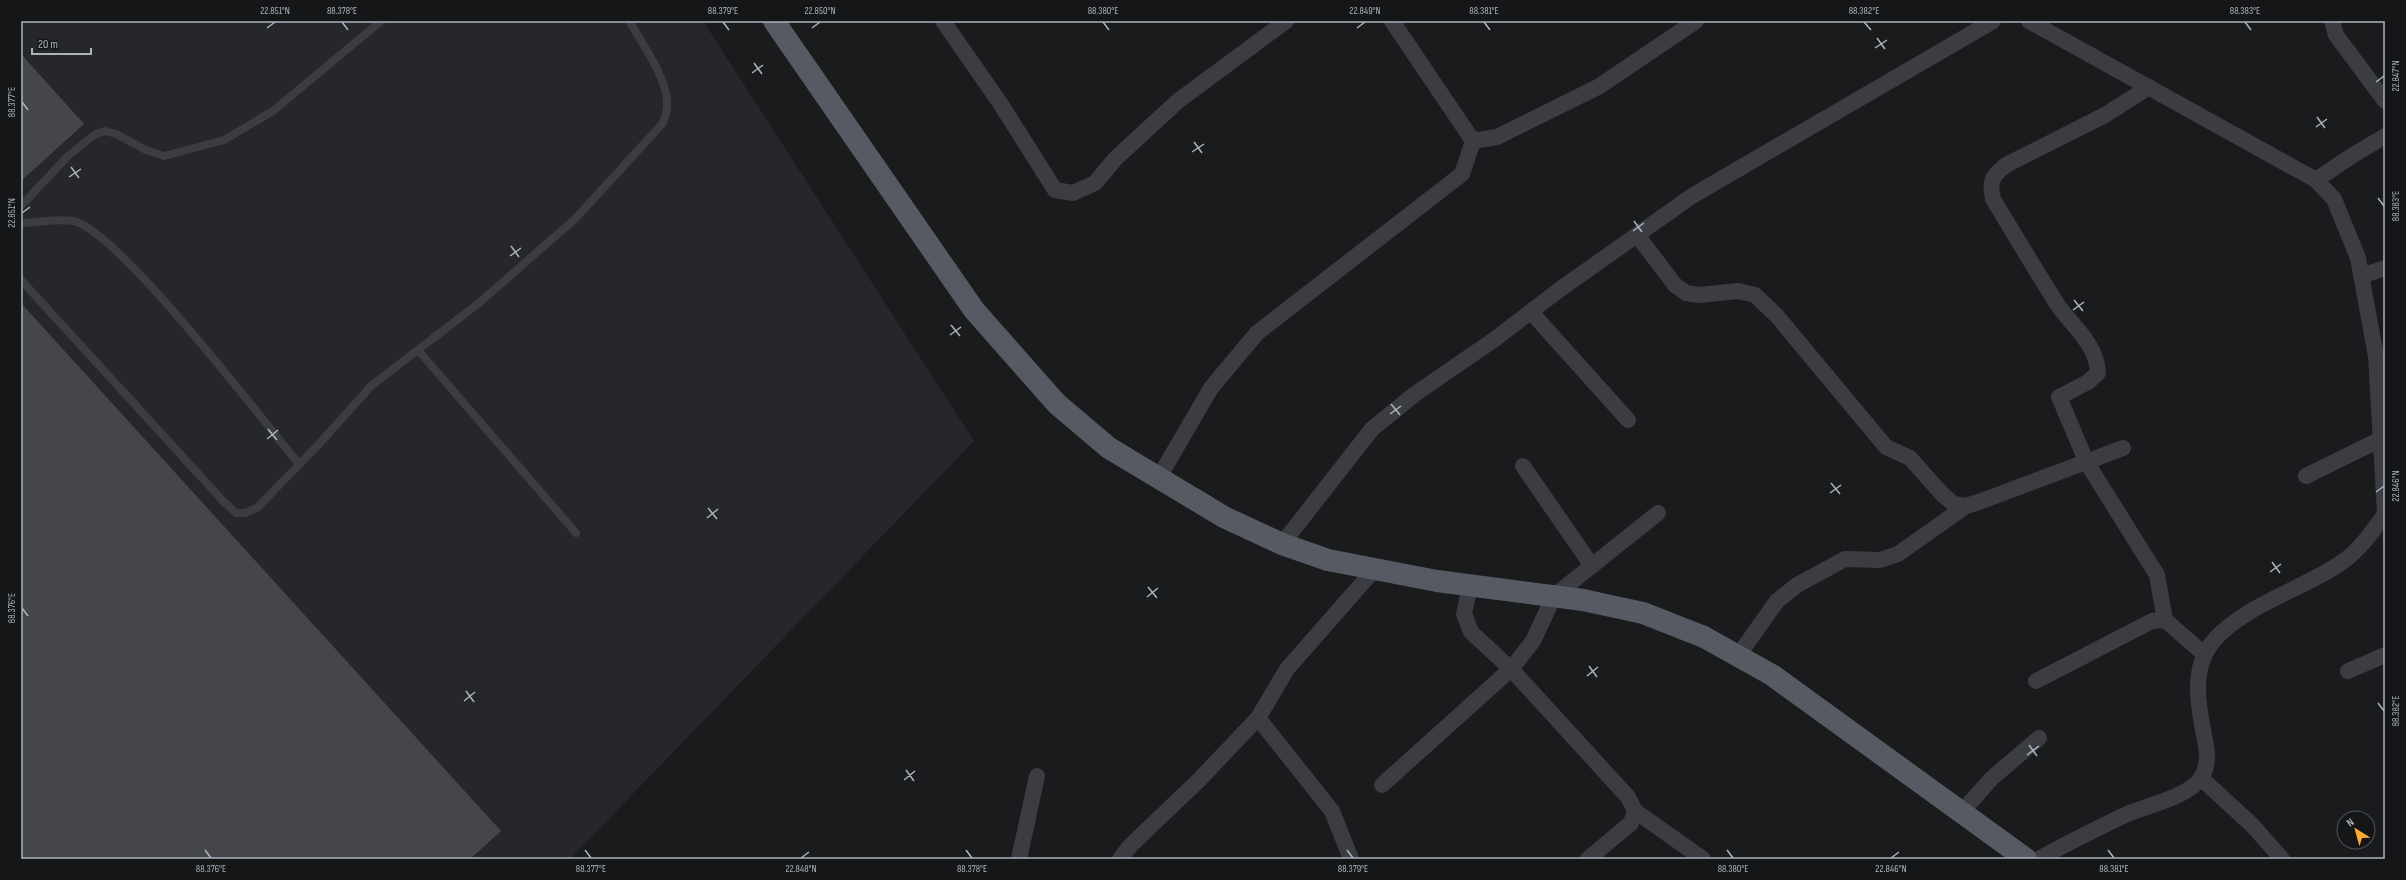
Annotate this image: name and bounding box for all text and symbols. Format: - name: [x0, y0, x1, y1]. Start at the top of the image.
- text: 22.851°N: [260, 5, 290, 17]
- text: 88.378°E: [327, 5, 357, 17]
- text: 88.379°E: [708, 5, 738, 17]
- text: 22.850°N: [804, 5, 836, 17]
- text: 88.380°E: [1088, 5, 1118, 17]
- text: 22.849°N: [1349, 5, 1381, 17]
- text: 88.381°E: [1469, 5, 1499, 17]
- text: 88.382°E: [1849, 5, 1879, 17]
- text: 88.383°E: [2230, 5, 2260, 17]
- scale bar: [32, 30, 91, 56]
- text: 20 m: [38, 37, 58, 52]
- text: 22.847°N: [2390, 60, 2402, 92]
- text: 88.377°E: [6, 87, 18, 117]
- text: 88.383°E: [2390, 191, 2402, 221]
- text: 22.851°N: [6, 198, 18, 228]
- text: 22.846°N: [2390, 470, 2402, 502]
- text: 88.376°E: [6, 593, 18, 623]
- text: 88.382°E: [2390, 696, 2402, 726]
- north arrow: [2336, 810, 2376, 850]
- text: N: [2344, 815, 2357, 829]
- text: 88.376°E: [196, 863, 226, 875]
- text: 88.377°E: [576, 863, 606, 875]
- text: 22.848°N: [785, 863, 817, 875]
- text: 88.378°E: [957, 863, 987, 875]
- text: 88.379°E: [1338, 863, 1368, 875]
- text: 88.380°E: [1718, 863, 1748, 875]
- text: 22.846°N: [1875, 863, 1907, 875]
- text: 88.381°E: [2099, 863, 2129, 875]

